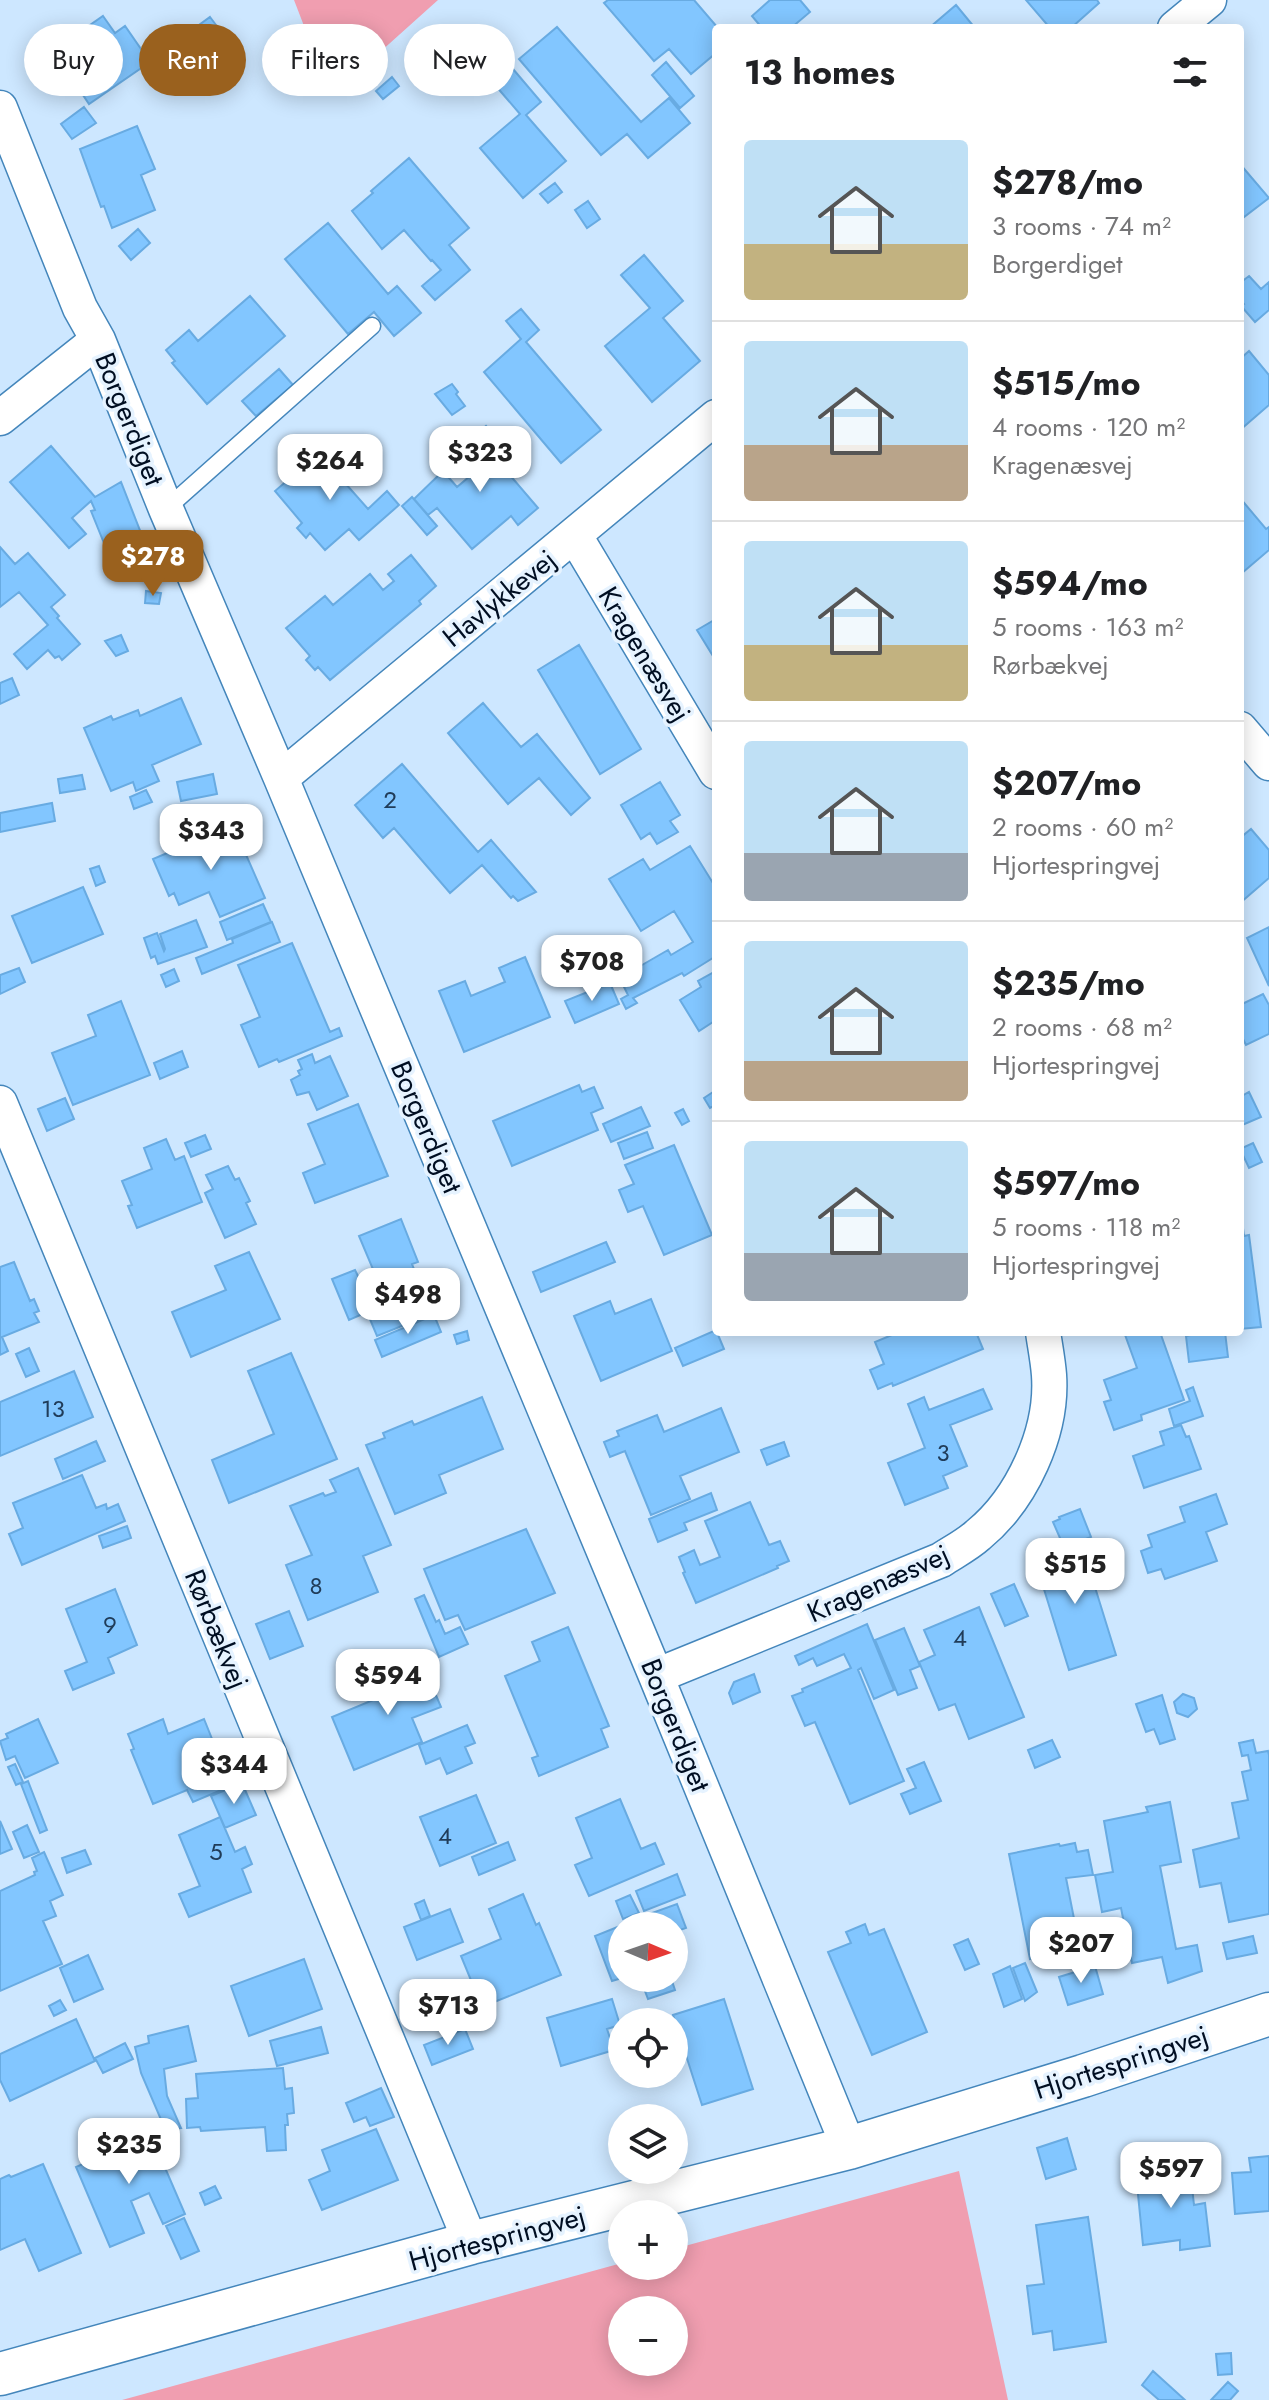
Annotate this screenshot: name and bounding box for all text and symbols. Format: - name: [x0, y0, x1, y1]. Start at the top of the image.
- chip: Buy: [24, 24, 123, 96]
- chip: Rent: [139, 24, 246, 96]
- chip: Filters: [262, 24, 388, 96]
- chip: New: [404, 24, 515, 96]
- text: 13 homes: [744, 48, 895, 97]
- icon: filters: [1168, 50, 1212, 94]
- text: $278/mo: [992, 158, 1143, 207]
- icon: home: [808, 172, 904, 268]
- text: 3 rooms · 74 m²: [992, 207, 1171, 245]
- text: Borgerdiget: [992, 245, 1122, 283]
- street label: Borgerdiget: [84, 346, 175, 492]
- text: $515/mo: [992, 359, 1141, 408]
- icon: home: [808, 373, 904, 469]
- text: 4 rooms · 120 m²: [992, 408, 1185, 446]
- pin: $323: [433, 426, 527, 494]
- text: $323: [447, 433, 513, 471]
- pin: $264: [283, 434, 377, 502]
- text: $264: [296, 441, 364, 479]
- text: Kragenæsvej: [992, 446, 1133, 484]
- pin: $278: [106, 530, 200, 598]
- text: $278: [120, 537, 186, 575]
- street label: Havlykkevej: [434, 540, 565, 657]
- text: $594/mo: [992, 559, 1148, 608]
- icon: home: [808, 573, 904, 669]
- street label: Kragenæsvej: [588, 579, 701, 730]
- text: 5 rooms · 163 m²: [992, 608, 1184, 646]
- text: Rørbækvej: [992, 646, 1109, 684]
- text: $207/mo: [992, 759, 1141, 808]
- icon: home: [808, 773, 904, 869]
- house number: 2: [383, 782, 397, 817]
- pin: $343: [164, 804, 258, 872]
- text: 2 rooms · 60 m²: [992, 808, 1173, 846]
- text: $343: [178, 811, 244, 849]
- text: Hjortespringvej: [992, 846, 1160, 884]
- pin: $708: [545, 935, 639, 1003]
- text: $708: [559, 942, 625, 980]
- text: $235/mo: [992, 959, 1145, 1008]
- icon: home: [808, 973, 904, 1069]
- text: 2 rooms · 68 m²: [992, 1008, 1172, 1046]
- text: Hjortespringvej: [992, 1046, 1160, 1084]
- street label: Borgerdiget: [380, 1055, 473, 1200]
- text: $597/mo: [992, 1159, 1140, 1208]
- icon: home: [808, 1173, 904, 1269]
- text: 5 rooms · 118 m²: [992, 1208, 1180, 1246]
- text: Hjortespringvej: [992, 1246, 1160, 1284]
- pin: $498: [361, 1268, 455, 1336]
- text: $498: [374, 1275, 442, 1313]
- house number: 13: [41, 1391, 65, 1426]
- house number: 3: [936, 1435, 950, 1470]
- street label: Kragenæsvej: [801, 1534, 956, 1633]
- pin: $515: [1028, 1538, 1122, 1606]
- text: $515: [1044, 1545, 1106, 1583]
- street label: Rørbækvej: [174, 1563, 259, 1695]
- house number: 8: [309, 1568, 323, 1603]
- house number: 9: [103, 1607, 117, 1642]
- house number: 4: [953, 1620, 967, 1655]
- pin: $594: [341, 1649, 435, 1717]
- street label: Borgerdiget: [630, 1652, 721, 1798]
- text: $594: [354, 1656, 422, 1694]
- pin: $344: [187, 1738, 281, 1806]
- text: $344: [200, 1745, 268, 1783]
- house number: 4: [438, 1818, 452, 1853]
- house number: 5: [209, 1834, 223, 1869]
- north arrow: [608, 1912, 688, 1992]
- map controls: [608, 1912, 688, 2376]
- pin: $207: [1034, 1917, 1128, 1985]
- text: $207: [1048, 1924, 1114, 1962]
- pin: $713: [401, 1979, 495, 2047]
- text: $713: [417, 1986, 479, 2024]
- button: locate: [608, 2008, 688, 2088]
- street label: Hjortespringvej: [1029, 2015, 1214, 2110]
- button: layers: [608, 2104, 688, 2184]
- pin: $235: [82, 2118, 176, 2186]
- text: $235: [96, 2125, 162, 2163]
- pin: $597: [1124, 2142, 1218, 2210]
- text: $597: [1138, 2149, 1204, 2187]
- street label: Hjortespringvej: [404, 2195, 590, 2282]
- button: +: [608, 2200, 688, 2280]
- button: −: [608, 2296, 688, 2376]

